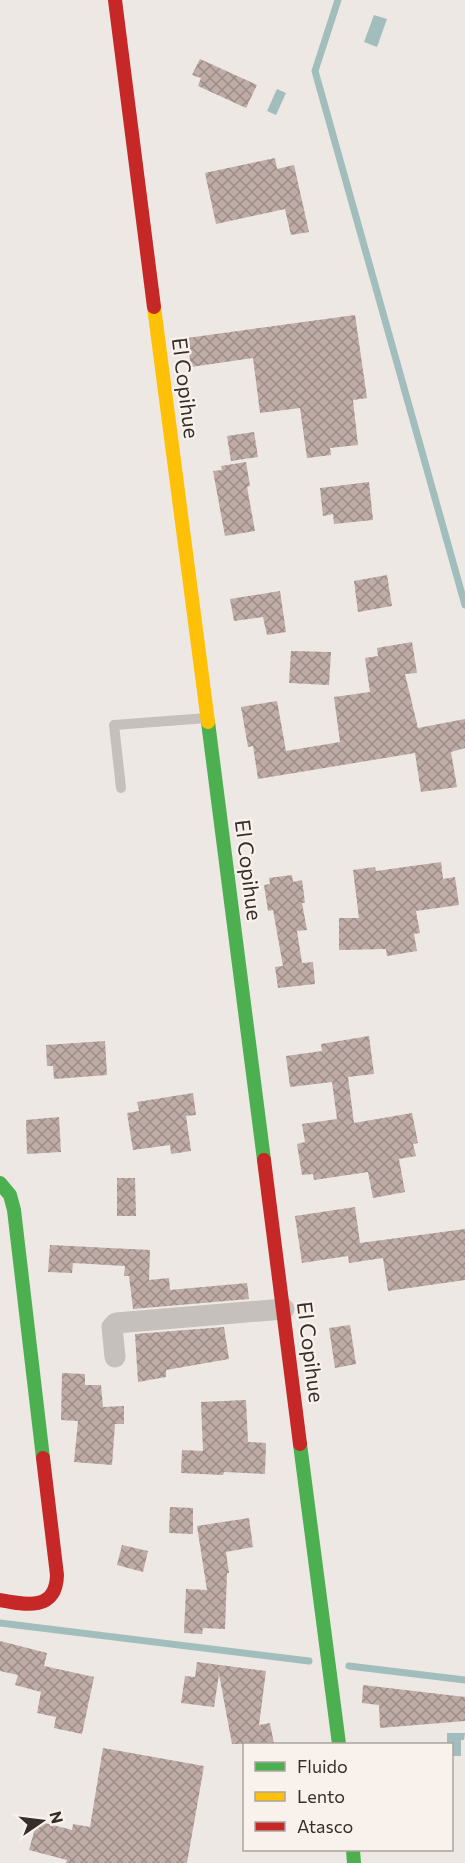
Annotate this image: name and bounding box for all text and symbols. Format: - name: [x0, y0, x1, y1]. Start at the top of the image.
- street label: El Copihue: [168, 336, 205, 440]
- street label: El Copihue: [231, 818, 268, 922]
- street label: El Copihue: [293, 1300, 330, 1404]
- legend: [243, 1743, 453, 1851]
- text: Fluido: [297, 1755, 348, 1777]
- text: Lento: [297, 1785, 345, 1807]
- north arrow: [12, 1791, 72, 1851]
- text: N: [46, 1809, 68, 1825]
- text: Atasco: [297, 1815, 353, 1837]

